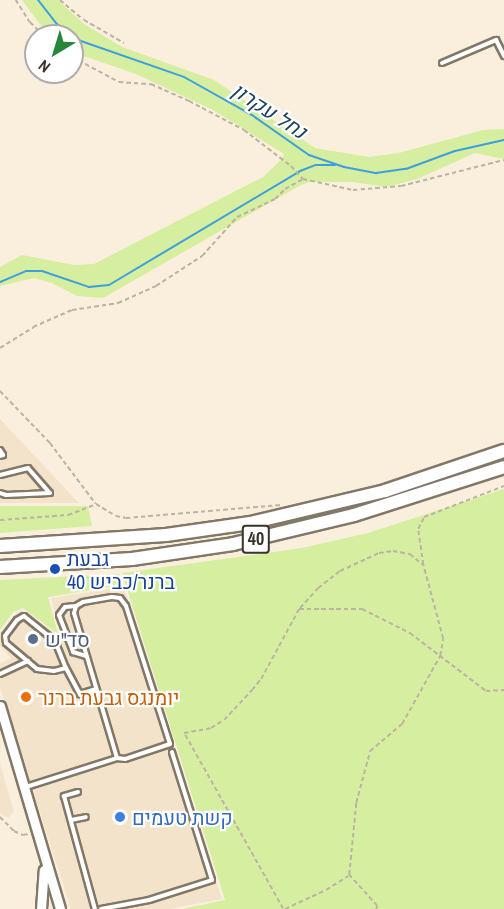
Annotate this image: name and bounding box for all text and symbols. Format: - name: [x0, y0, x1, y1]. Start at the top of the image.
- north arrow: [24, 24, 84, 84]
- text: N: [34, 55, 55, 78]
- water label: נחל עקרון: [227, 78, 311, 144]
- road number: 40: [241, 524, 271, 554]
- place label: גבעת ברנר/כביש 40: [67, 546, 175, 593]
- marker: גבעת ברנר/כביש 40: [48, 562, 62, 576]
- place label: סד"ש: [45, 627, 90, 651]
- marker: סד"ש: [26, 632, 40, 646]
- place label: יומנגס גבעת ברנר: [38, 685, 179, 709]
- marker: יומנגס גבעת ברנר: [19, 690, 33, 704]
- place label: קשת טעמים: [132, 805, 233, 829]
- marker: קשת טעמים: [113, 810, 127, 824]

